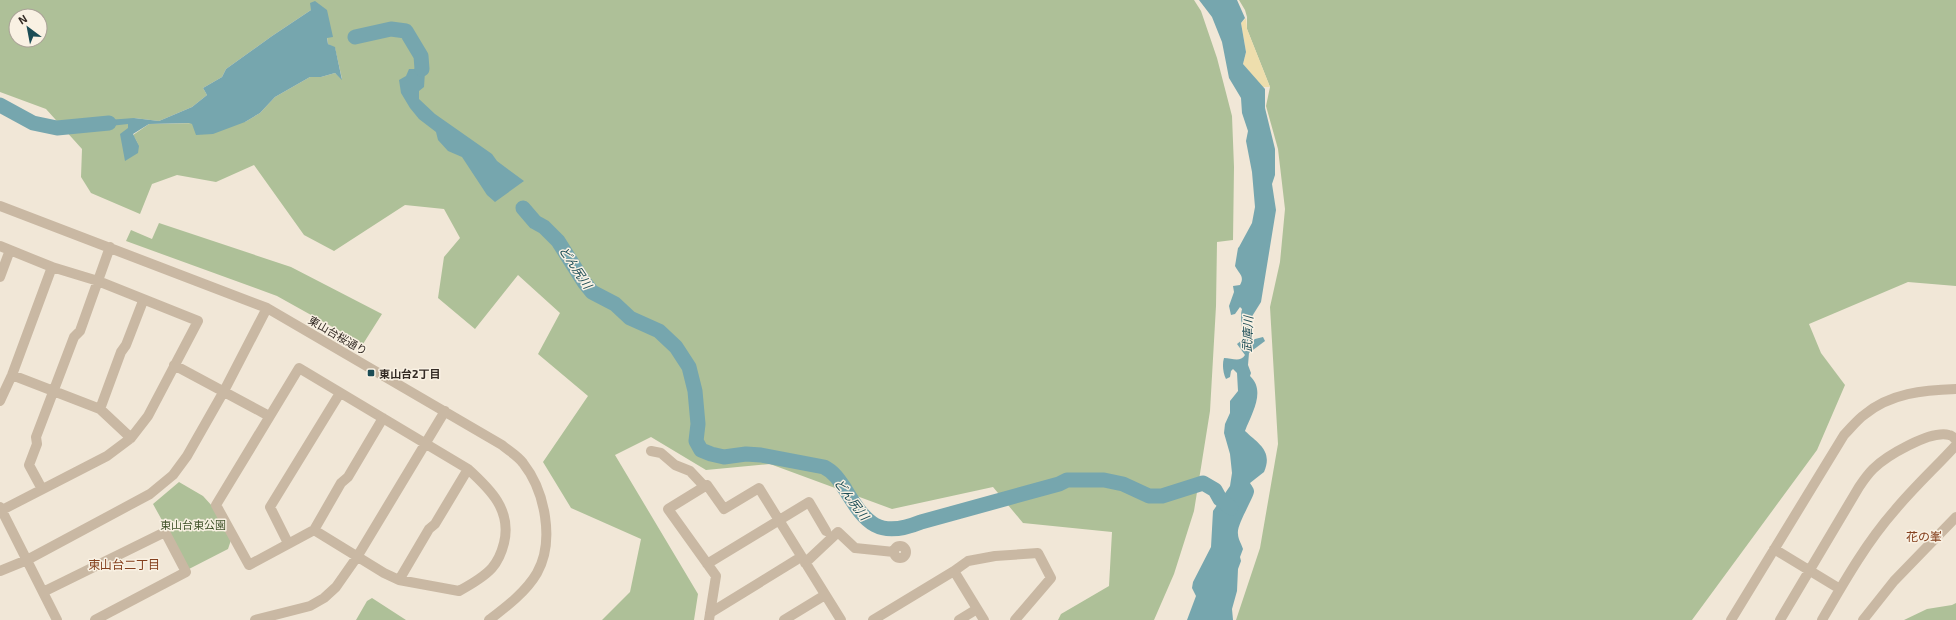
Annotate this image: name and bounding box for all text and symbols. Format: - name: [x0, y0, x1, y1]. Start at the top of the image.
- north arrow: [8, 8, 48, 48]
- text: N: [16, 11, 29, 27]
- water label: どん尻川: [557, 243, 596, 292]
- street label: 東山台桜通り: [306, 313, 370, 357]
- water label: 武庫川: [1239, 314, 1255, 352]
- place label: 東山台2丁目: [379, 367, 440, 380]
- marker: 東山台2丁目: [366, 368, 376, 378]
- water label: どん尻川: [832, 476, 873, 524]
- park label: 東山台東公園: [160, 518, 226, 531]
- district label: 花の峯: [1906, 529, 1942, 543]
- district label: 東山台二丁目: [88, 557, 160, 571]

